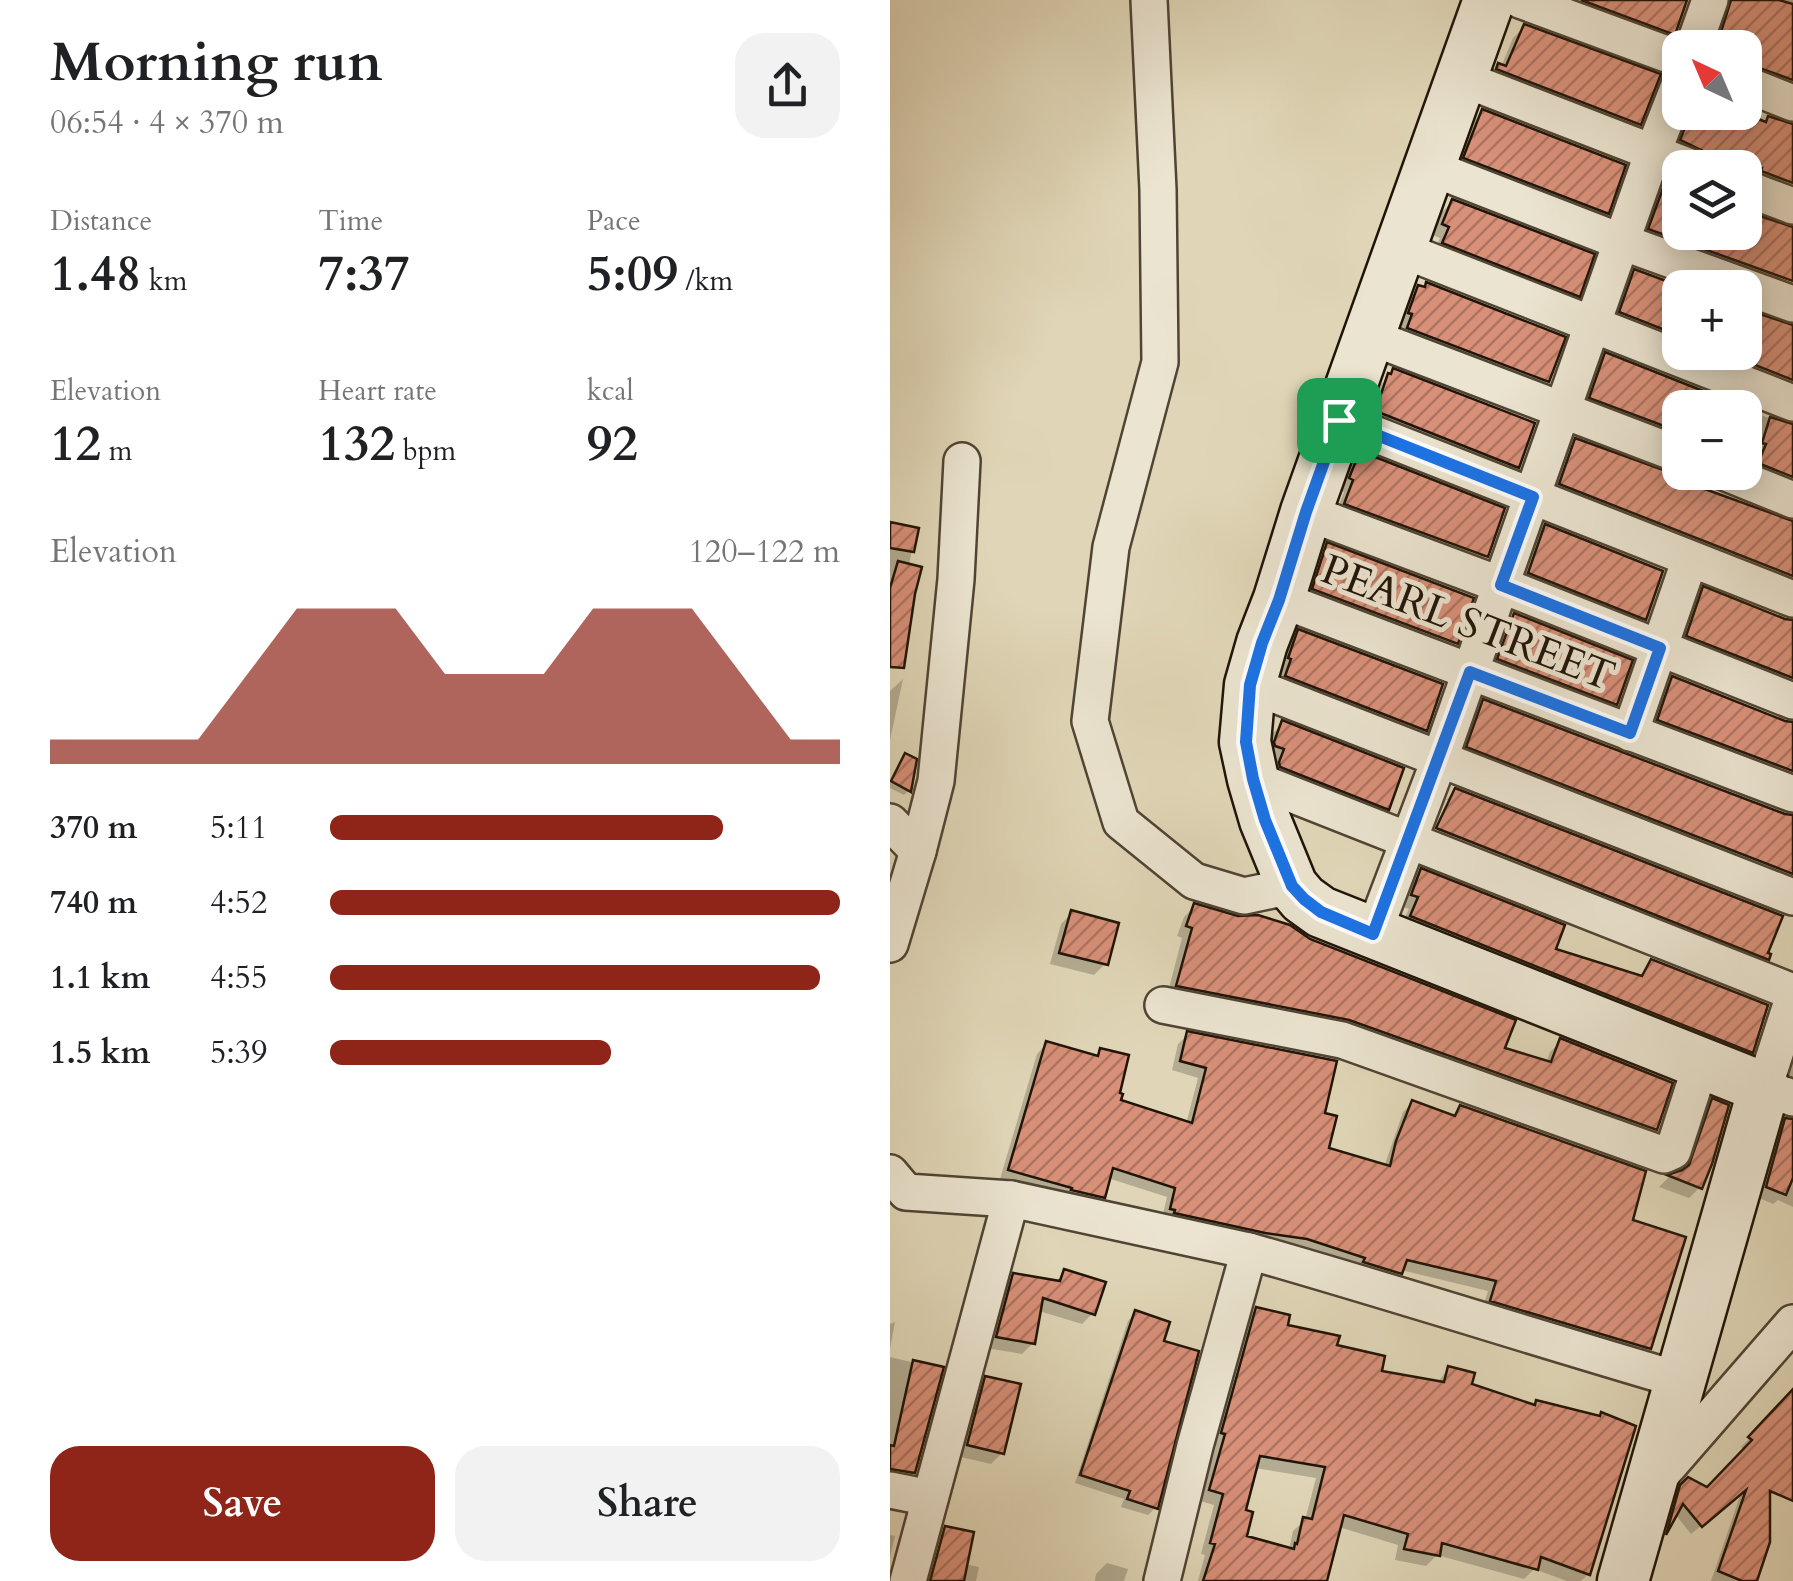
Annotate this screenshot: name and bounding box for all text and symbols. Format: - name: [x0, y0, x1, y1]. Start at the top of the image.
- text: Morning run: [50, 26, 383, 100]
- north arrow: [1662, 30, 1762, 130]
- map controls: [1662, 30, 1762, 490]
- button: share: [735, 33, 840, 138]
- text: 06:54 · 4 × 370 m: [50, 101, 284, 145]
- button: layers: [1662, 150, 1762, 250]
- text: Distance: [50, 202, 152, 240]
- text: Time: [318, 202, 383, 240]
- text: Pace: [587, 202, 641, 240]
- text: 1.48: [50, 240, 141, 308]
- text: 7:37: [318, 240, 410, 308]
- text: 5:09: [587, 240, 678, 308]
- text: km: [141, 262, 188, 300]
- text: /km: [678, 262, 733, 300]
- button: +: [1662, 270, 1762, 370]
- text: Elevation: [50, 372, 161, 410]
- text: Heart rate: [318, 372, 437, 410]
- text: kcal: [587, 372, 634, 410]
- pin: [1297, 378, 1382, 463]
- button: −: [1662, 390, 1762, 490]
- icon: arrive: [1312, 393, 1367, 448]
- text: 12: [50, 410, 101, 478]
- text: 132: [318, 410, 395, 478]
- text: 92: [587, 410, 638, 478]
- text: m: [101, 432, 132, 470]
- text: bpm: [395, 432, 456, 470]
- text: Elevation: [50, 530, 177, 574]
- text: 120–122 m: [688, 530, 840, 574]
- street label: PEARL STREET: [1313, 541, 1623, 705]
- text: 370 m: [50, 806, 137, 850]
- text: 5:11: [210, 806, 267, 850]
- text: 740 m: [50, 881, 137, 925]
- text: 4:52: [210, 881, 267, 925]
- text: 1.1 km: [50, 956, 150, 1000]
- text: 4:55: [210, 956, 267, 1000]
- text: 1.5 km: [50, 1031, 150, 1075]
- text: 5:39: [210, 1031, 267, 1075]
- button: Save: [50, 1446, 435, 1561]
- button: Share: [455, 1446, 840, 1561]

